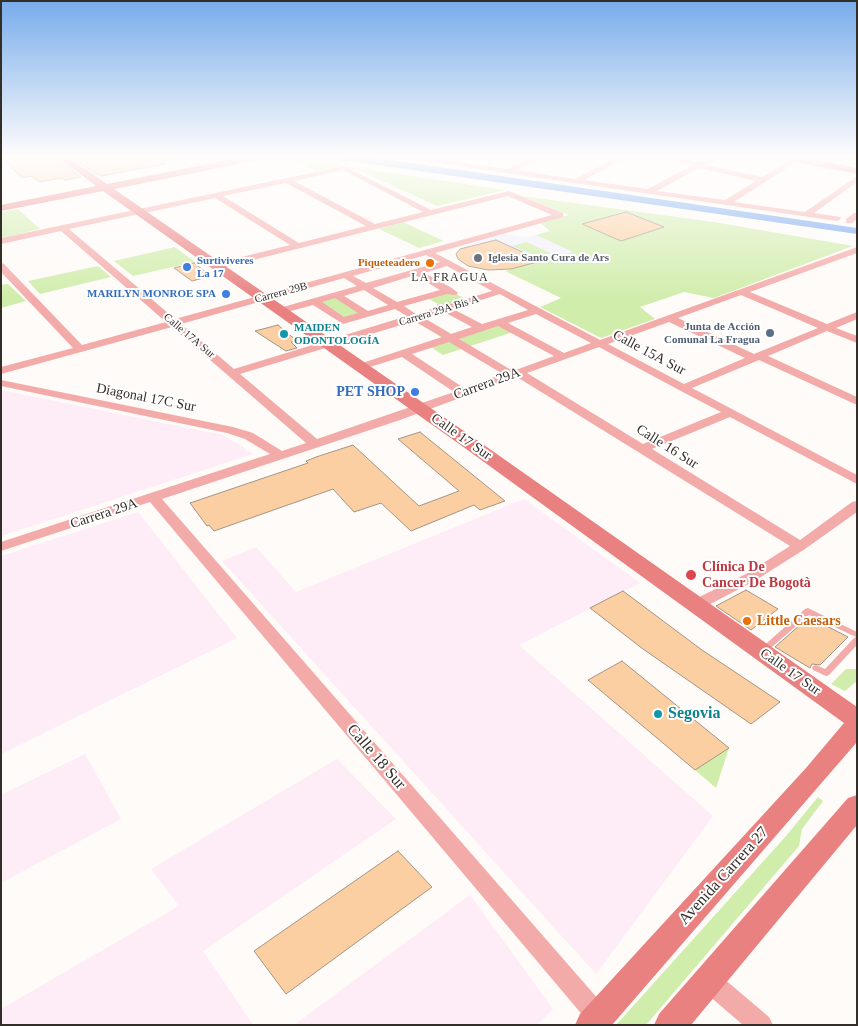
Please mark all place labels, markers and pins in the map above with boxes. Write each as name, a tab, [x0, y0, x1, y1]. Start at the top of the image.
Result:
place label: Iglesia Santo Cura de Ars	[488, 251, 609, 265]
marker: Iglesia Santo Cura de Ars	[472, 252, 484, 264]
place label: Surtiviveres La 17	[197, 254, 254, 280]
place label: Piqueteadero	[358, 256, 420, 270]
marker: Piqueteadero	[424, 257, 436, 269]
marker: Surtiviveres La 17	[181, 261, 193, 273]
place label: MARILYN MONROE SPA	[87, 287, 216, 301]
marker: MARILYN MONROE SPA	[220, 288, 232, 300]
place label: Junta de Acción Comunal La Fragua	[664, 320, 760, 346]
place label: MAIDEN ODONTOLOGÍA	[294, 321, 379, 347]
marker: Junta de Acción Comunal La Fragua	[764, 327, 776, 339]
marker: MAIDEN ODONTOLOGÍA	[278, 328, 290, 340]
place label: PET SHOP	[336, 384, 405, 400]
marker: PET SHOP	[409, 386, 421, 398]
place label: Clínica De Cancer De Bogotà	[702, 559, 811, 592]
marker: Clínica De Cancer De Bogotà	[684, 568, 698, 582]
place label: Little Caesars	[757, 613, 841, 629]
marker: Little Caesars	[741, 615, 753, 627]
place label: Segovia	[668, 704, 720, 724]
marker: Segovia	[652, 708, 664, 720]

